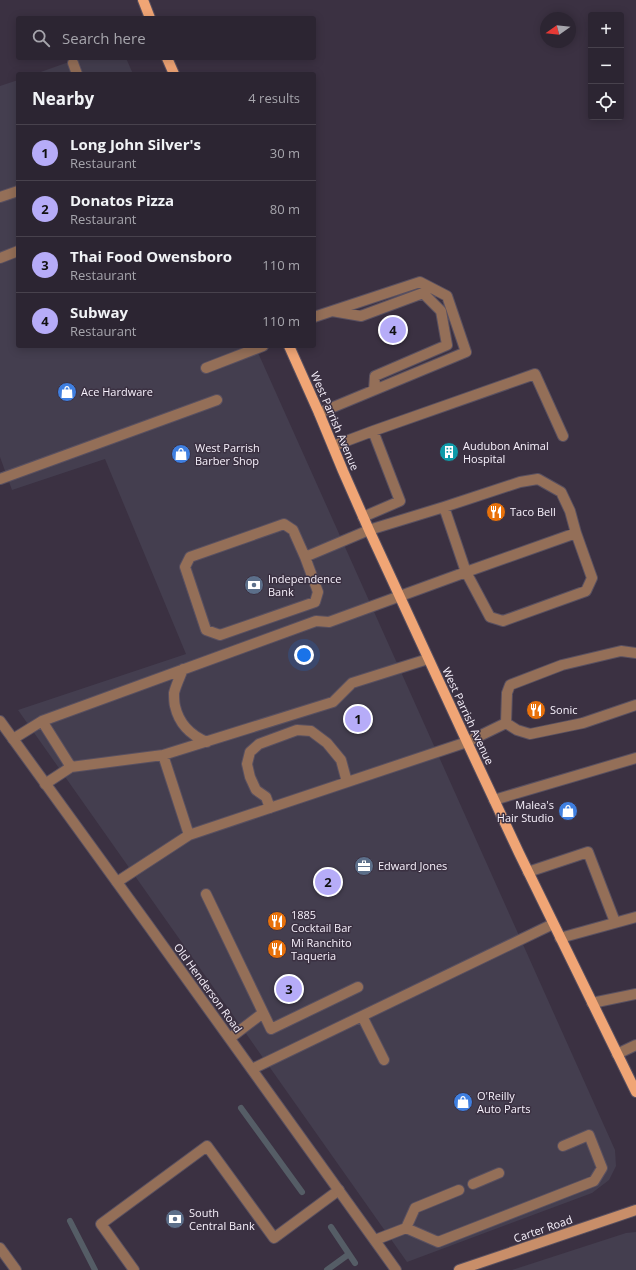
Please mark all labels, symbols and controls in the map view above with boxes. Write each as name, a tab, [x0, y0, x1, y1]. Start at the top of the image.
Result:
north arrow	[540, 12, 576, 48]
map controls	[588, 12, 624, 120]
button: +	[588, 12, 624, 48]
search box	[16, 16, 316, 60]
icon: search	[30, 27, 52, 49]
text: Search here	[62, 28, 146, 48]
button: −	[588, 48, 624, 84]
button: locate	[588, 84, 624, 120]
text: Nearby	[32, 87, 94, 110]
text: 4 results	[248, 89, 300, 107]
text: Long John Silver's	[70, 134, 201, 154]
text: 1	[41, 144, 49, 162]
text: 30 m	[270, 144, 300, 162]
text: Restaurant	[70, 154, 137, 172]
text: Donatos Pizza	[70, 190, 174, 210]
text: 2	[41, 200, 49, 218]
text: 80 m	[270, 200, 300, 218]
text: Restaurant	[70, 210, 137, 228]
text: Thai Food Owensboro	[70, 246, 232, 266]
text: 3	[41, 256, 49, 274]
text: 110 m	[262, 256, 300, 274]
text: Restaurant	[70, 266, 137, 284]
text: Subway	[70, 302, 128, 322]
text: 4	[41, 312, 49, 330]
text: 110 m	[262, 312, 300, 330]
pin: 4	[380, 315, 406, 345]
text: Restaurant	[70, 322, 137, 340]
street label: West Parrish Avenue	[308, 369, 363, 473]
shop icon: Ace Hardware	[56, 381, 78, 403]
place label: Ace Hardware	[81, 384, 153, 399]
place label: Audubon Animal Hospital	[463, 438, 549, 466]
place label: West Parrish Barber Shop	[195, 440, 260, 468]
building icon: Audubon Animal Hospital	[438, 441, 460, 463]
shop icon: West Parrish Barber Shop	[170, 443, 192, 465]
restaurant icon: Taco Bell	[485, 501, 507, 523]
place label: Taco Bell	[510, 504, 556, 519]
place label: Independence Bank	[268, 571, 341, 599]
bank icon: Independence Bank	[243, 574, 265, 596]
your location	[294, 645, 314, 665]
street label: West Parrish Avenue	[439, 665, 498, 767]
restaurant icon: Sonic	[525, 699, 547, 721]
place label: Sonic	[550, 702, 577, 717]
pin: 1	[345, 704, 371, 734]
place label: Malea's Hair Studio	[497, 797, 554, 825]
shop icon: Malea's Hair Studio	[557, 800, 579, 822]
office icon: Edward Jones	[353, 855, 375, 877]
place label: Edward Jones	[378, 858, 447, 873]
pin: 2	[315, 867, 341, 897]
place label: 1885 Cocktail Bar	[291, 907, 352, 935]
restaurant icon: 1885 Cocktail Bar	[266, 910, 288, 932]
place label: Mi Ranchito Taqueria	[291, 935, 352, 963]
restaurant icon: Mi Ranchito Taqueria	[266, 938, 288, 960]
street label: Old Henderson Road	[171, 940, 246, 1035]
pin: 3	[276, 974, 302, 1004]
place label: O'Reilly Auto Parts	[477, 1088, 531, 1116]
shop icon: O'Reilly Auto Parts	[452, 1091, 474, 1113]
place label: South Central Bank	[189, 1205, 255, 1233]
bank icon: South Central Bank	[164, 1208, 186, 1230]
street label: Carter Road	[511, 1211, 574, 1246]

